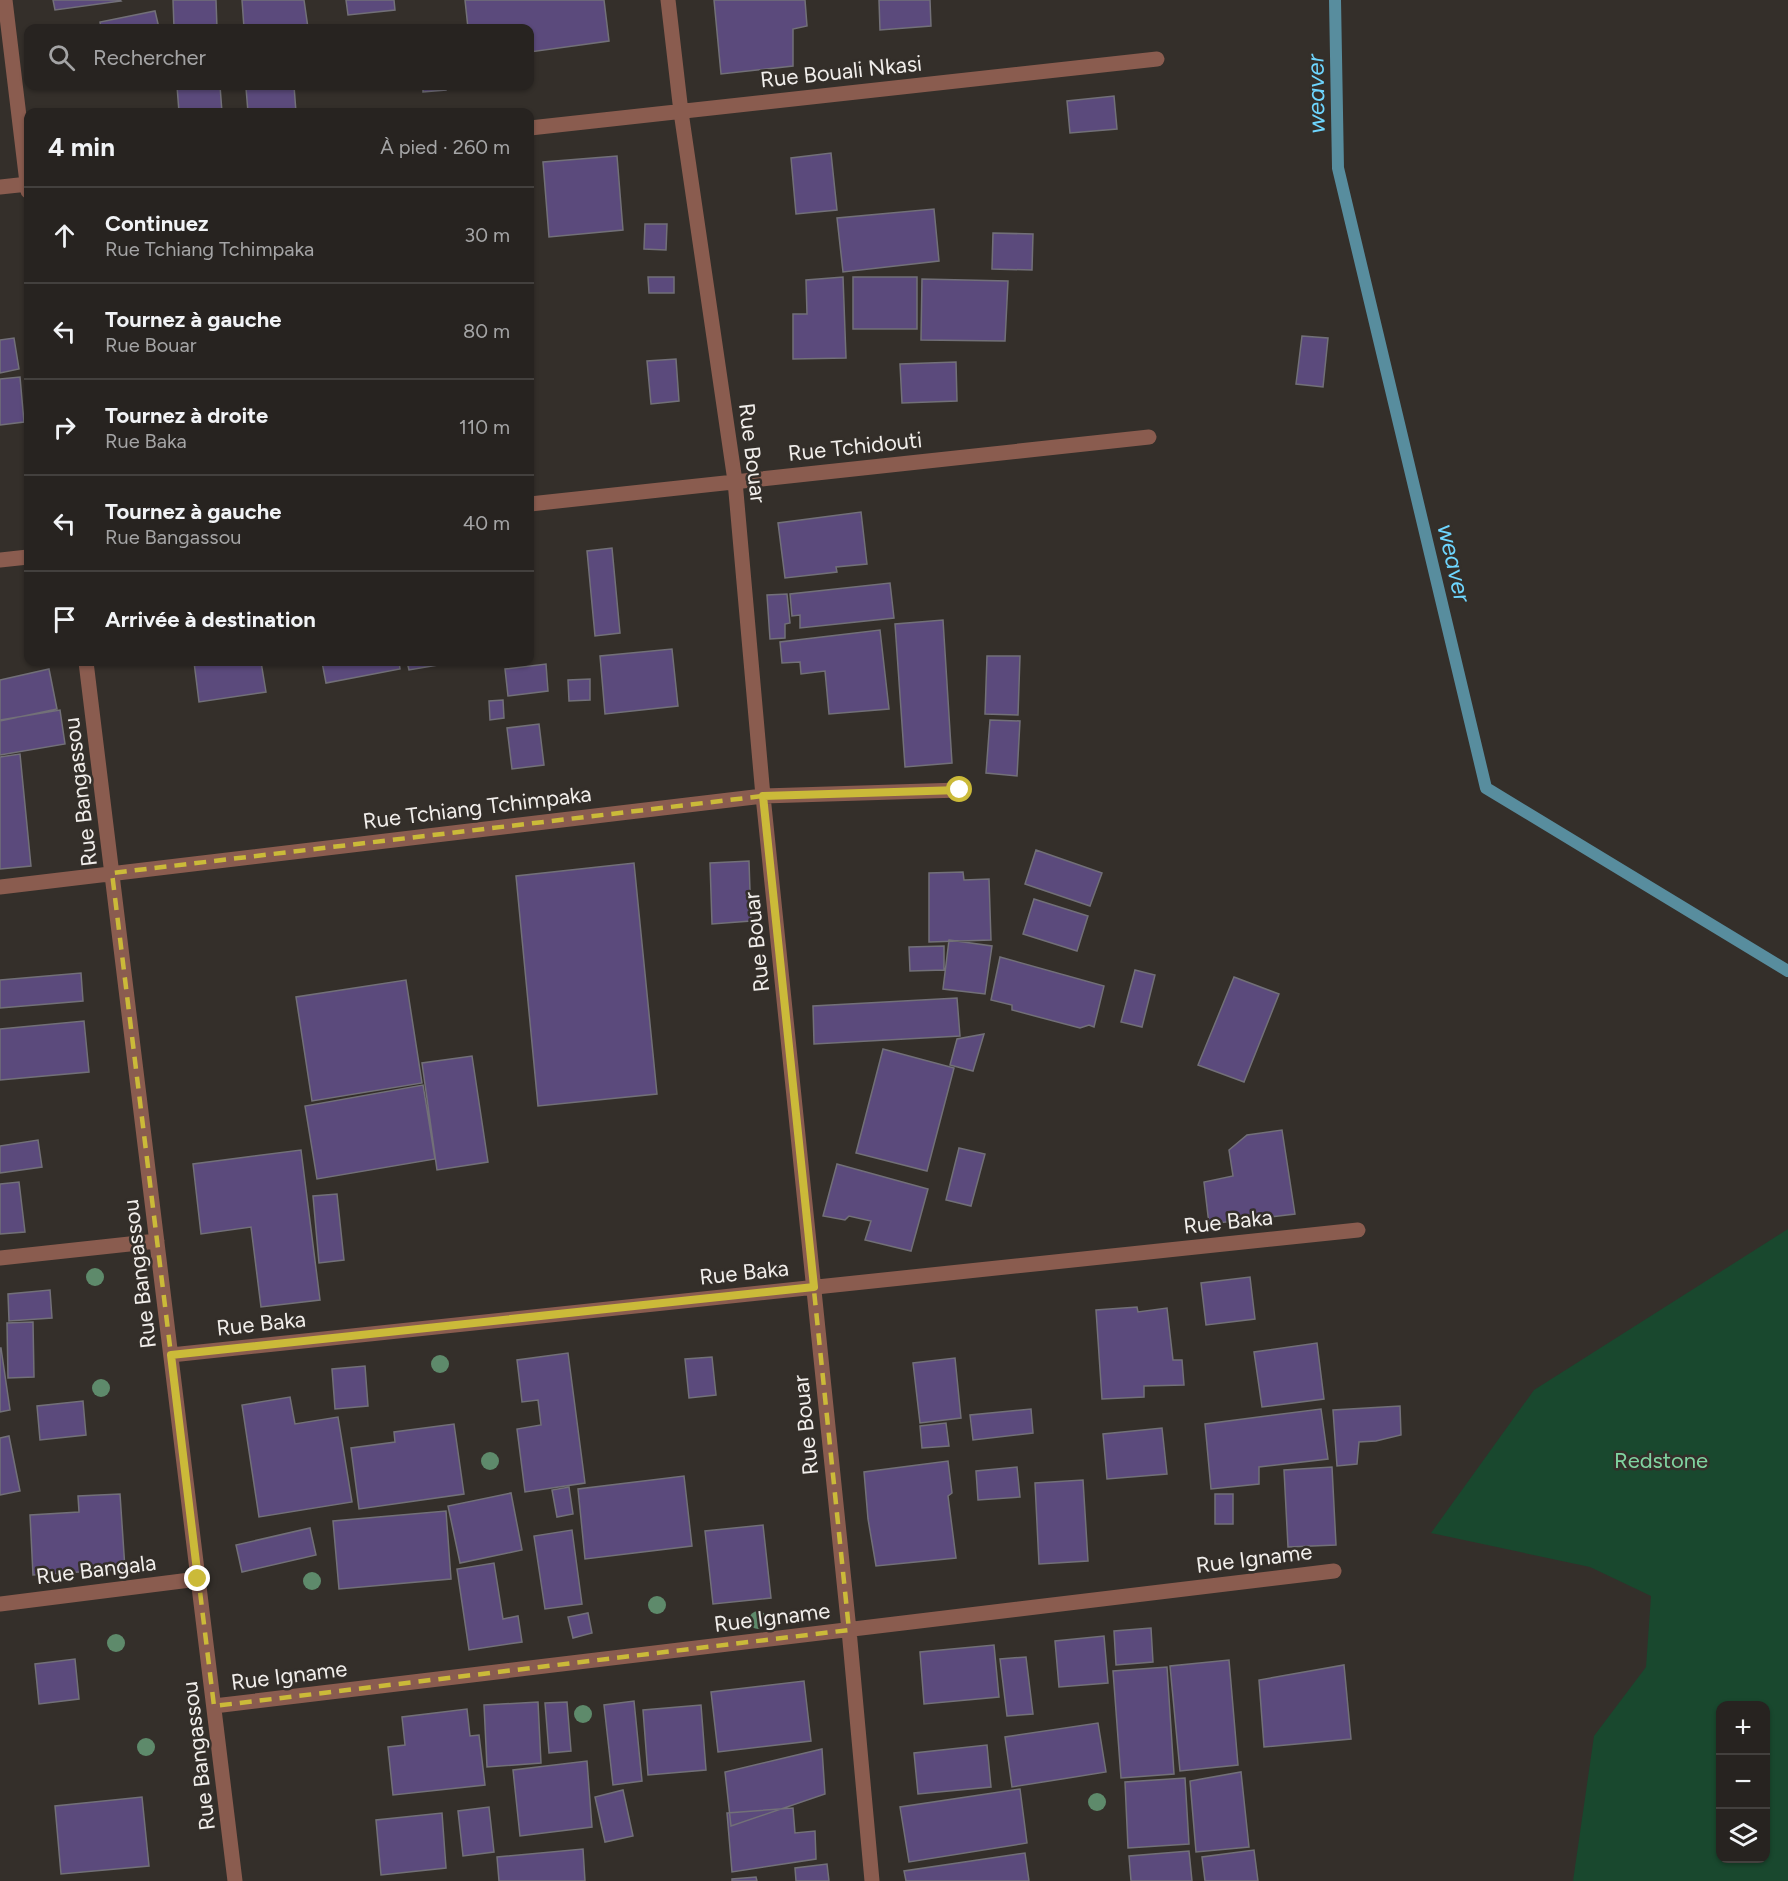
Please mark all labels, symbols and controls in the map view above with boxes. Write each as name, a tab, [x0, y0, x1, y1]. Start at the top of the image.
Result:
search box	[24, 24, 534, 90]
icon: search	[45, 41, 78, 74]
text: Rechercher	[93, 44, 206, 71]
street label: Rue Bouali Nkasi	[759, 50, 923, 93]
water label: weaver	[1300, 53, 1331, 134]
text: 4 min	[48, 131, 115, 163]
text: À pied · 260 m	[380, 135, 510, 159]
text: Continuez	[105, 210, 209, 237]
icon: ahead	[48, 219, 81, 252]
text: 30 m	[464, 223, 510, 247]
text: Rue Tchiang Tchimpaka	[105, 237, 314, 261]
text: Tournez à gauche	[105, 306, 281, 333]
icon: left	[48, 315, 81, 348]
text: 80 m	[463, 319, 510, 343]
text: Rue Bouar	[105, 333, 196, 357]
street label: Rue Bouar	[733, 401, 772, 505]
text: Tournez à droite	[105, 402, 268, 429]
icon: right	[48, 411, 81, 444]
text: 110 m	[459, 415, 510, 439]
street label: Rue Tchidouti	[787, 426, 924, 467]
text: Rue Baka	[105, 429, 187, 453]
text: Tournez à gauche	[105, 498, 281, 525]
icon: left	[48, 507, 81, 540]
text: 40 m	[463, 511, 510, 535]
water label: weaver	[1431, 521, 1478, 606]
text: Rue Bangassou	[105, 525, 241, 549]
icon: arrive	[48, 603, 81, 636]
text: Arrivée à destination	[105, 606, 316, 633]
street label: Rue Bangassou	[58, 716, 103, 868]
route start	[946, 776, 972, 802]
street label: Rue Tchiang Tchimpaka	[361, 780, 593, 835]
street label: Rue Bouar	[738, 890, 775, 993]
street label: Rue Bangassou	[117, 1198, 162, 1350]
street label: Rue Baka	[1182, 1203, 1274, 1240]
street label: Rue Baka	[698, 1254, 790, 1291]
street label: Rue Baka	[215, 1305, 307, 1342]
street label: Rue Bouar	[787, 1373, 824, 1476]
park label: Redstone	[1614, 1447, 1708, 1474]
street label: Rue Igname	[1195, 1538, 1314, 1579]
street label: Rue Bangala	[35, 1549, 158, 1590]
route end	[184, 1565, 210, 1591]
street label: Rue Igname	[713, 1597, 832, 1638]
street label: Rue Igname	[230, 1655, 349, 1696]
street label: Rue Bangassou	[176, 1680, 221, 1832]
map controls	[1716, 1701, 1770, 1863]
button: +	[1716, 1701, 1770, 1755]
button: −	[1716, 1755, 1770, 1809]
button: layers	[1716, 1809, 1770, 1863]

